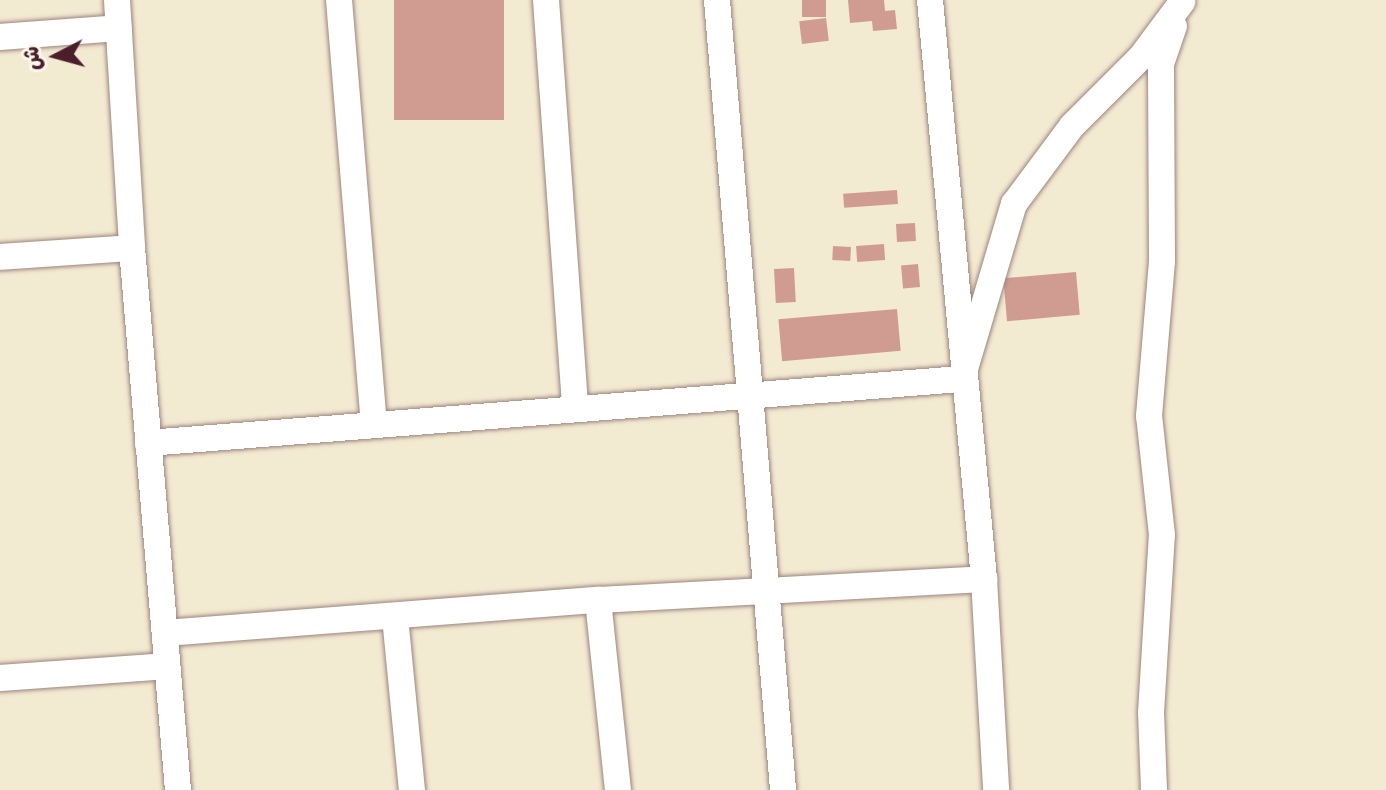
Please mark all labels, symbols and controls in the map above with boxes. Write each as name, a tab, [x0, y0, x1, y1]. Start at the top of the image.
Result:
north arrow	[16, 16, 96, 96]
text: ش	[17, 45, 47, 72]

